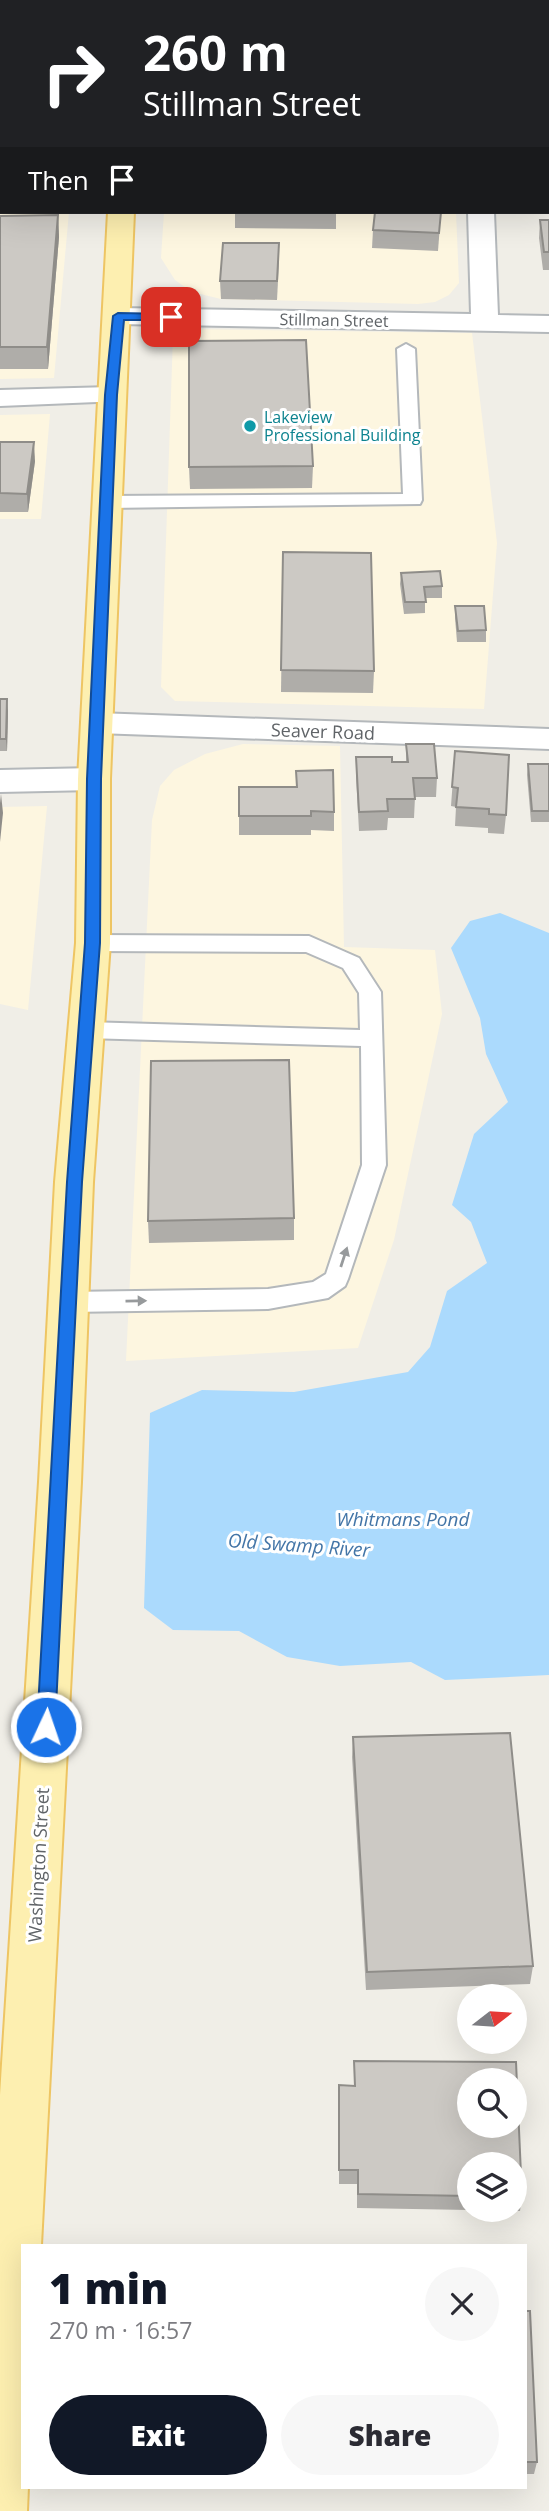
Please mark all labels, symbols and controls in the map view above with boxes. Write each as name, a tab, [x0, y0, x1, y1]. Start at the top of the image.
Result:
text: 260 m	[143, 19, 288, 85]
icon: right	[28, 28, 119, 119]
text: Stillman Street	[143, 82, 361, 125]
icon: arrive	[103, 161, 141, 199]
text: Then	[28, 162, 89, 198]
pin	[141, 287, 201, 347]
icon: arrive	[152, 298, 190, 336]
street label: Stillman Street	[279, 308, 389, 332]
place label: Lakeview Professional Building	[264, 406, 421, 446]
marker: Lakeview Professional Building	[242, 418, 258, 434]
street label: Seaver Road	[271, 717, 375, 745]
one-way arrow	[339, 1246, 349, 1267]
one-way arrow	[126, 1295, 148, 1307]
water label: Whitmans Pond	[337, 1506, 470, 1532]
water label: Old Swamp River	[227, 1527, 372, 1563]
position arrow	[9, 1690, 83, 1764]
street label: Washington Street	[22, 1787, 54, 1943]
north arrow	[457, 1984, 527, 2054]
map controls	[457, 1984, 527, 2222]
button: search	[457, 2068, 527, 2138]
button: layers	[457, 2152, 527, 2222]
text: 1 min	[49, 2259, 168, 2316]
button: close	[425, 2267, 499, 2341]
text: 270 m · 16:57	[49, 2314, 192, 2346]
button: Exit	[49, 2395, 267, 2475]
button: Share	[281, 2395, 499, 2475]

